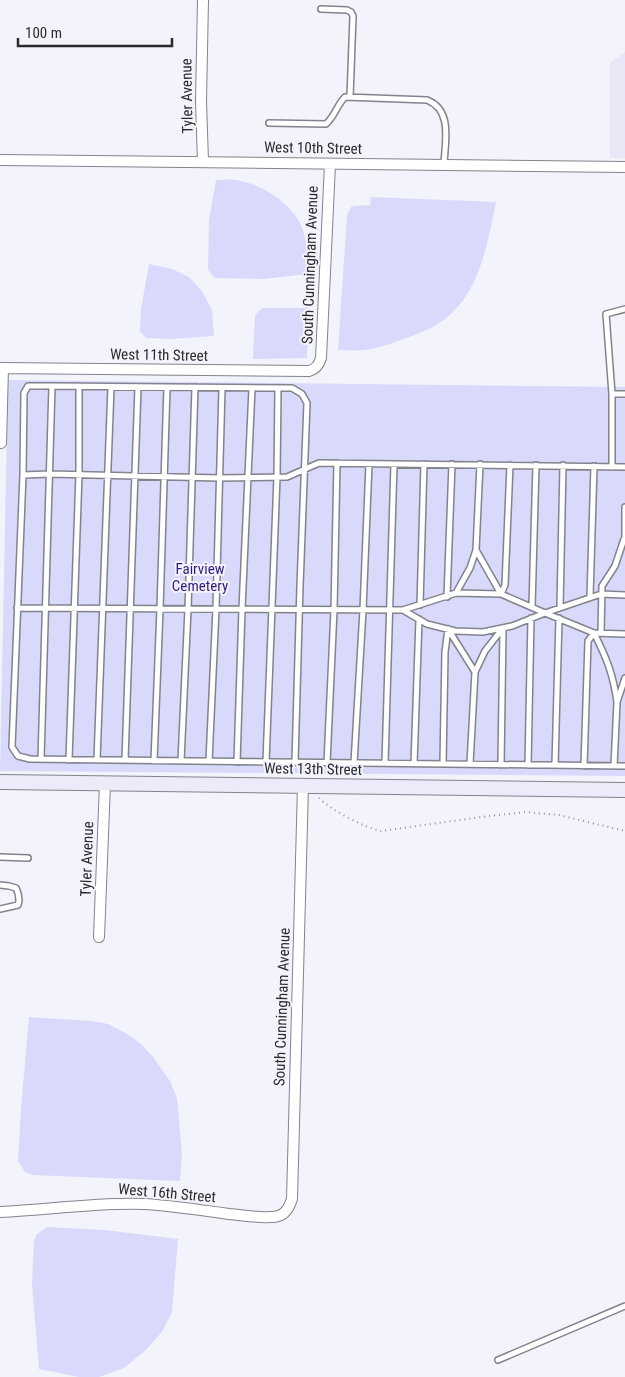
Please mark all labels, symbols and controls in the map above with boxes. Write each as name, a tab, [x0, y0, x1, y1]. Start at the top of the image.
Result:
scale bar	[18, 15, 171, 47]
text: 100 m	[25, 24, 62, 42]
street label: Tyler Avenue	[177, 58, 197, 134]
street label: West 10th Street	[264, 138, 362, 158]
street label: South Cunningham Avenue	[298, 186, 322, 344]
street label: West 11th Street	[110, 345, 208, 365]
park label: Fairview Cemetery	[172, 560, 228, 595]
street label: West 13th Street	[264, 759, 362, 779]
street label: Tyler Avenue	[77, 821, 97, 897]
street label: South Cunningham Avenue	[270, 928, 294, 1086]
street label: West 16th Street	[117, 1180, 217, 1206]

